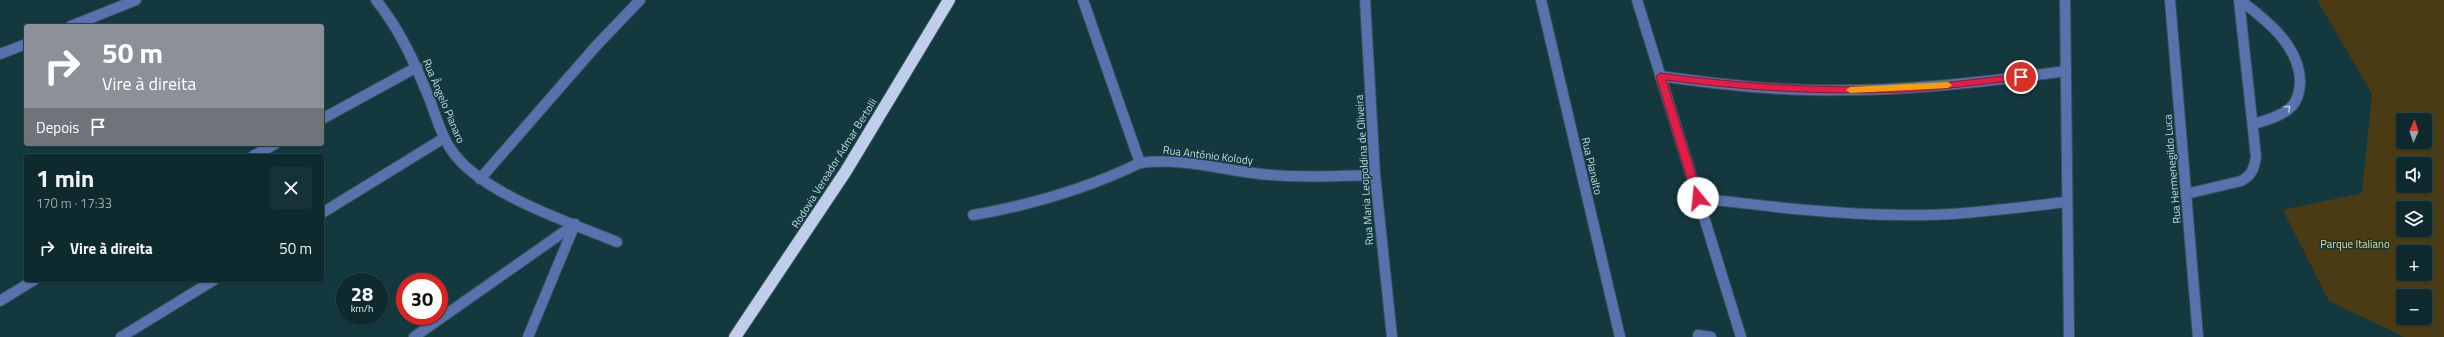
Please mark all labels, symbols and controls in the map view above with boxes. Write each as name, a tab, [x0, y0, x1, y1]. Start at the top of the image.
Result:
text: 50 m	[102, 31, 163, 74]
icon: right	[36, 40, 88, 92]
street label: Rua Ângelo Pianaro	[419, 56, 469, 146]
pin	[2004, 60, 2038, 94]
icon: arrive	[2010, 66, 2032, 88]
text: Vire à direita	[102, 70, 196, 97]
street label: Rua Maria Leopoldina de Oliveira	[1351, 94, 1377, 246]
street label: Rodovia Vereador Admar Bertolli	[787, 95, 881, 231]
one-way arrow	[2284, 106, 2291, 113]
street label: Rua Hermenegildo Luca	[2159, 113, 2185, 224]
north arrow	[2396, 113, 2432, 149]
map controls	[2396, 113, 2432, 325]
text: Depois	[36, 116, 79, 139]
icon: arrive	[87, 116, 109, 138]
street label: Rua Planalto	[1578, 136, 1606, 197]
street label: Rua Antônio Kolody	[1162, 142, 1255, 169]
button: sound	[2396, 157, 2432, 193]
text: 1 min	[36, 160, 94, 196]
button: close	[270, 167, 312, 209]
position arrow	[1677, 177, 1719, 219]
text: 170 m · 17:33	[36, 193, 112, 213]
button: layers	[2396, 201, 2432, 237]
park label: Parque Italiano	[2320, 236, 2390, 252]
icon: right	[36, 237, 58, 259]
text: Vire à direita	[70, 237, 153, 260]
text: 50 m	[279, 237, 312, 260]
button: +	[2396, 245, 2432, 281]
speed limit sign: 30	[396, 273, 448, 325]
text: 28	[351, 278, 373, 309]
button: −	[2396, 289, 2432, 325]
text: km/h	[351, 301, 373, 316]

